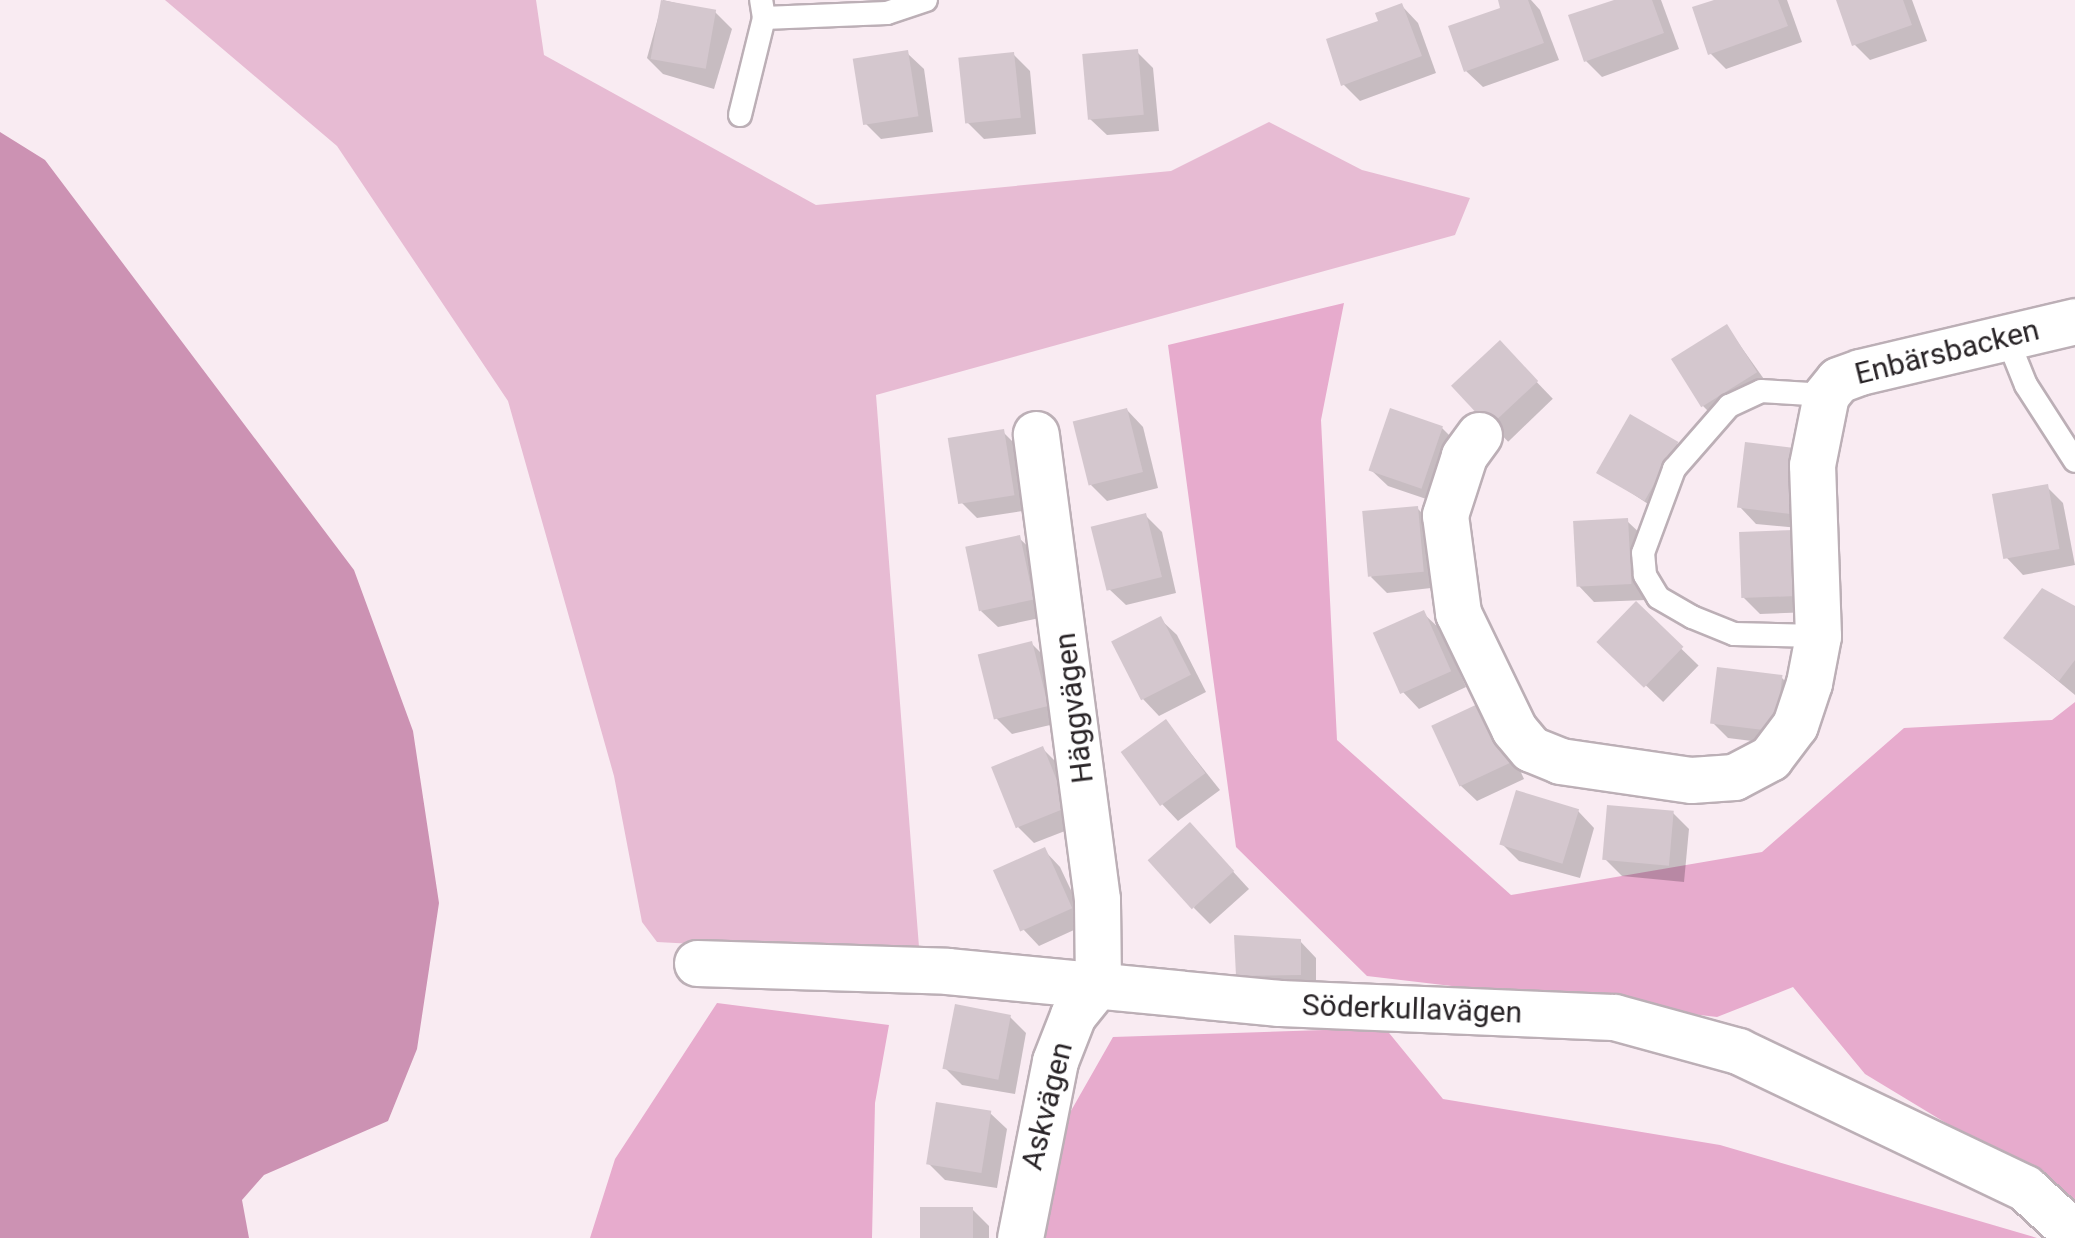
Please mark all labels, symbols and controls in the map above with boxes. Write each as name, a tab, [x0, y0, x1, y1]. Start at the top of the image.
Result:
street label: Enbärsbacken	[1851, 312, 2043, 392]
street label: Häggvägen	[1047, 631, 1101, 785]
street label: Söderkullavägen	[1301, 987, 1523, 1031]
street label: Askvägen	[1014, 1038, 1080, 1174]

